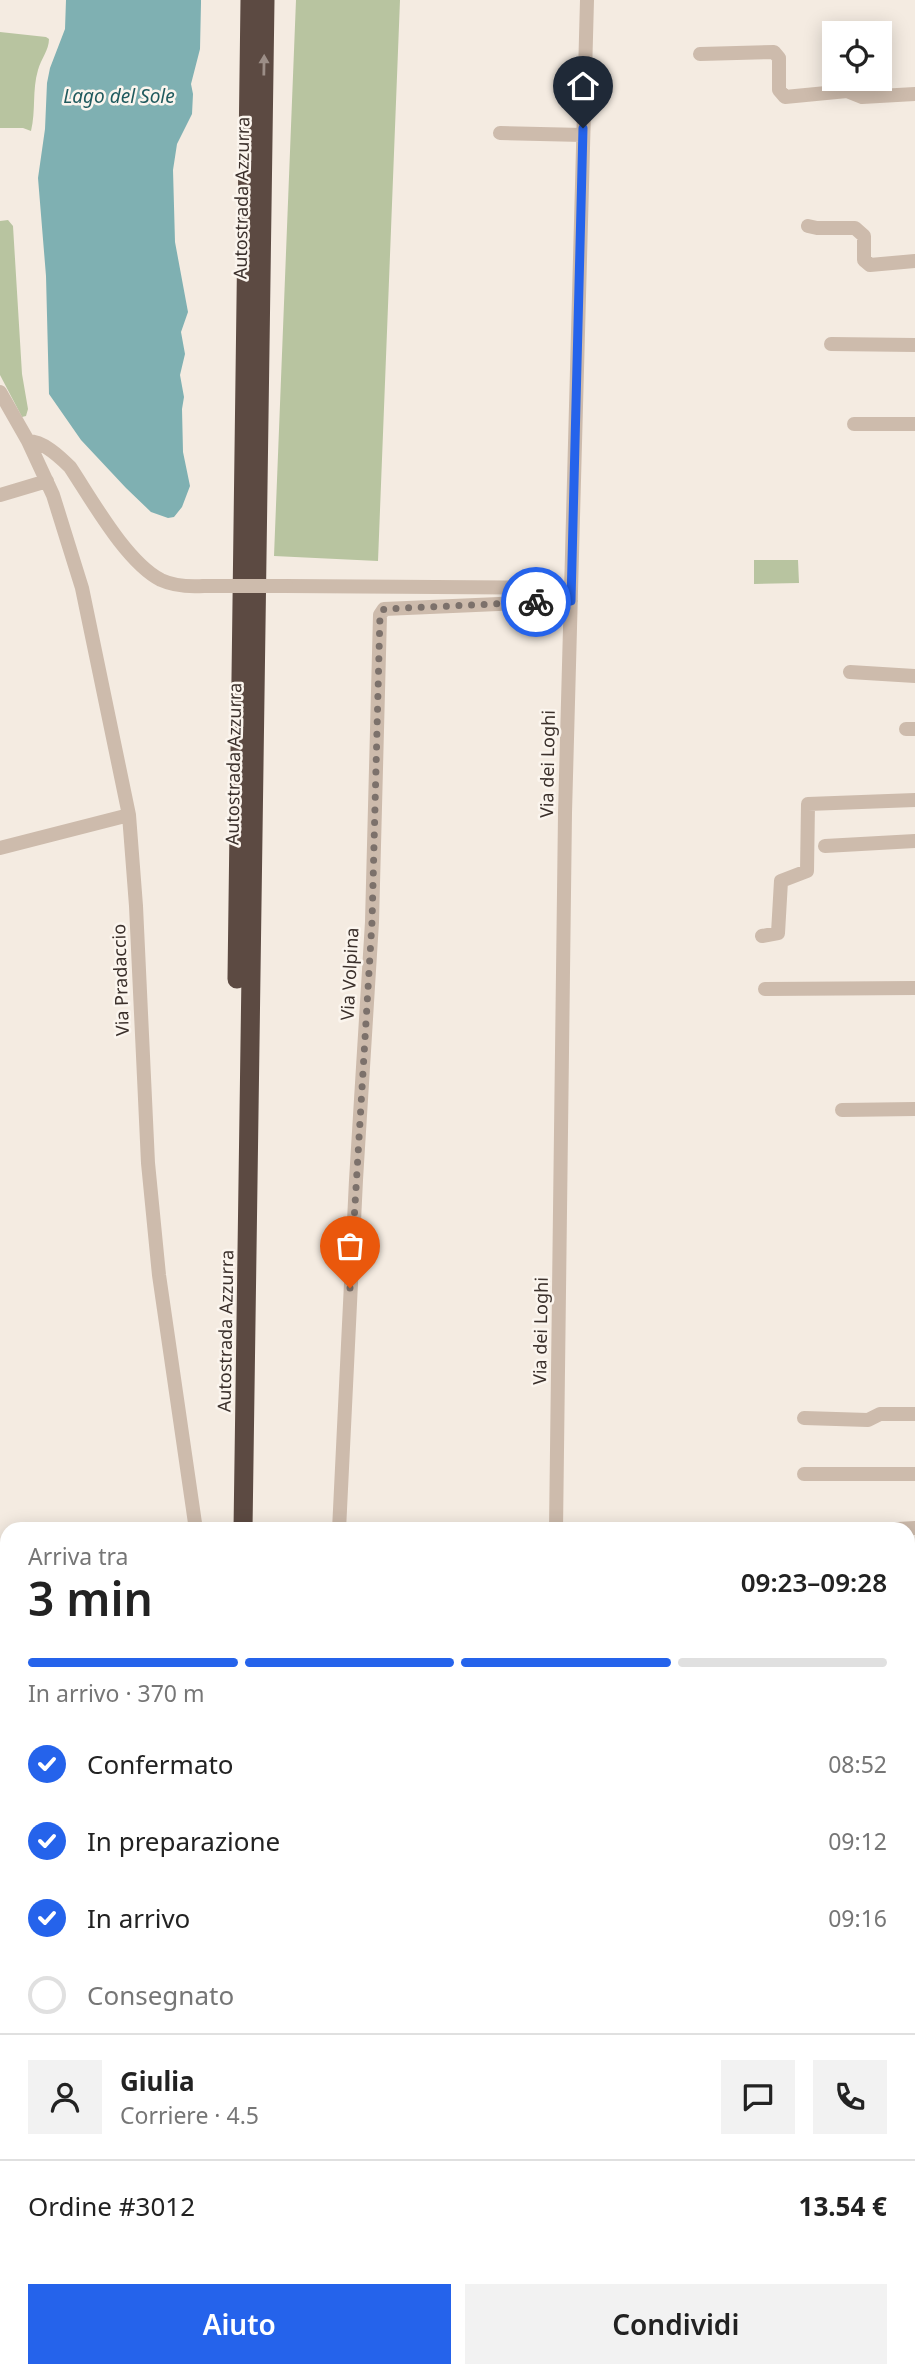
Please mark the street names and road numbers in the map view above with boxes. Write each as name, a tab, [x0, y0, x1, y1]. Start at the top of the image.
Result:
street label: Autostrada Azzurra	[228, 117, 254, 279]
street label: Autostrada Azzurra	[220, 683, 246, 845]
street label: Via dei Loghi	[534, 710, 560, 818]
street label: Via Pradaccio	[106, 923, 134, 1037]
street label: Via Volpina	[335, 927, 363, 1021]
street label: Autostrada Azzurra	[212, 1250, 238, 1412]
street label: Via dei Loghi	[527, 1277, 553, 1385]

